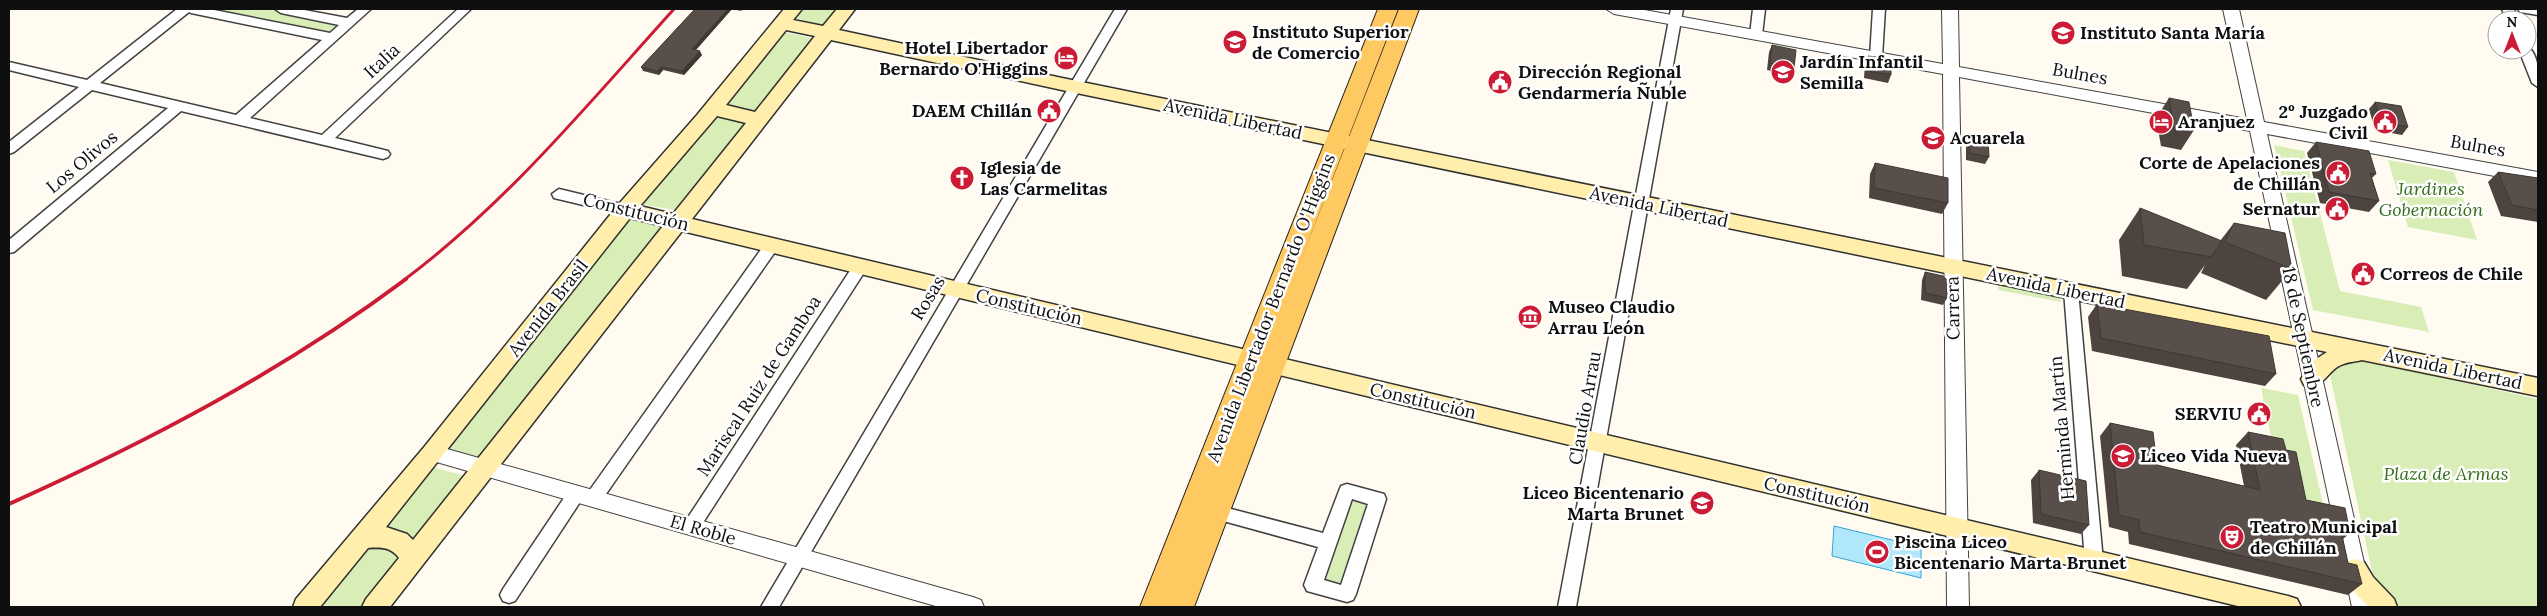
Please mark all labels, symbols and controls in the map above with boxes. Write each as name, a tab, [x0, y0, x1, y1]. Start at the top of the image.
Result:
north arrow	[2487, 10, 2537, 60]
text: N	[2507, 13, 2518, 31]
place label: Instituto Superior de Comercio	[1252, 20, 1409, 64]
school or university icon: Instituto Santa María	[2050, 20, 2076, 46]
place label: Instituto Santa María	[2080, 21, 2266, 44]
school or university icon: Instituto Superior de Comercio	[1222, 29, 1248, 55]
place label: Hotel Libertador Bernardo O'Higgins	[879, 36, 1048, 80]
street label: Italia	[359, 38, 405, 83]
hotel icon: Hotel Libertador Bernardo O'Higgins	[1053, 45, 1079, 71]
place label: Jardín Infantil Semilla	[1800, 50, 1924, 94]
street label: Bulnes	[2051, 57, 2110, 90]
school or university icon: Jardín Infantil Semilla	[1770, 59, 1796, 85]
place label: Dirección Regional Gendarmería Ñuble	[1518, 60, 1687, 104]
public building icon: Dirección Regional Gendarmería Ñuble	[1487, 69, 1513, 95]
street label: Avenida Libertad	[1161, 92, 1305, 144]
public building icon: DAEM Chillán	[1036, 98, 1062, 124]
place label: DAEM Chillán	[912, 99, 1033, 122]
place label: 2º Juzgado Civil	[2278, 100, 2368, 144]
hotel icon: Aranjuez	[2148, 109, 2174, 135]
public building icon: 2º Juzgado Civil	[2372, 109, 2398, 135]
place label: Aranjuez	[2178, 110, 2255, 133]
street label: Los Olivos	[41, 125, 122, 198]
school or university icon: Acuarela	[1920, 125, 1946, 151]
place label: Acuarela	[1950, 126, 2025, 149]
street label: Bulnes	[2449, 129, 2508, 162]
street label: Avenida Libertador Bernardo O'Higgins	[1201, 150, 1340, 466]
place label: Corte de Apelaciones de Chillán	[2139, 151, 2321, 195]
place label: Iglesia de Las Carmelitas	[980, 156, 1108, 200]
public building icon: Corte de Apelaciones de Chillán	[2325, 160, 2351, 186]
church icon: Iglesia de Las Carmelitas	[949, 165, 975, 191]
park label: Jardines Gobernación	[2379, 177, 2483, 221]
street label: Avenida Libertad	[1587, 180, 1731, 232]
street label: Constitución	[581, 187, 692, 236]
public building icon: Sernatur	[2324, 196, 2350, 222]
place label: Sernatur	[2243, 197, 2320, 220]
street label: Avenida Brasil	[502, 255, 593, 362]
street label: Avenida Libertad	[1984, 261, 2128, 313]
public building icon: Correos de Chile	[2350, 261, 2376, 287]
place label: Correos de Chile	[2380, 262, 2523, 285]
street label: 18 de Septiembre	[2277, 264, 2330, 410]
street label: Rosas	[905, 271, 950, 324]
street label: Carrera	[1940, 276, 1965, 340]
street label: Constitución	[974, 283, 1085, 330]
street label: Mariscal Ruiz de Gamboa	[691, 291, 826, 481]
place label: Museo Claudio Arrau León	[1548, 295, 1675, 339]
museum icon: Museo Claudio Arrau León	[1517, 304, 1543, 330]
street label: Avenida Libertad	[2381, 342, 2525, 394]
street label: Claudio Arrau	[1563, 349, 1606, 467]
street label: Herminda Martín	[2044, 355, 2079, 501]
street label: Constitución	[1368, 377, 1479, 424]
public building icon: SERVIU	[2246, 401, 2272, 427]
place label: SERVIU	[2175, 402, 2242, 425]
school or university icon: Liceo Vida Nueva	[2110, 443, 2136, 469]
place label: Liceo Vida Nueva	[2140, 444, 2288, 467]
park label: Plaza de Armas	[2384, 462, 2508, 485]
street label: Constitución	[1762, 471, 1873, 518]
place label: Liceo Bicentenario Marta Brunet	[1523, 481, 1685, 525]
school or university icon: Liceo Bicentenario Marta Brunet	[1689, 490, 1715, 516]
street label: El Roble	[667, 509, 739, 550]
place label: Teatro Municipal de Chillán	[2250, 515, 2398, 559]
theatre icon: Teatro Municipal de Chillán	[2219, 524, 2245, 550]
place label: Piscina Liceo Bicentenario Marta Brunet	[1894, 530, 2127, 574]
sports icon: Piscina Liceo Bicentenario Marta Brunet	[1864, 539, 1890, 565]

